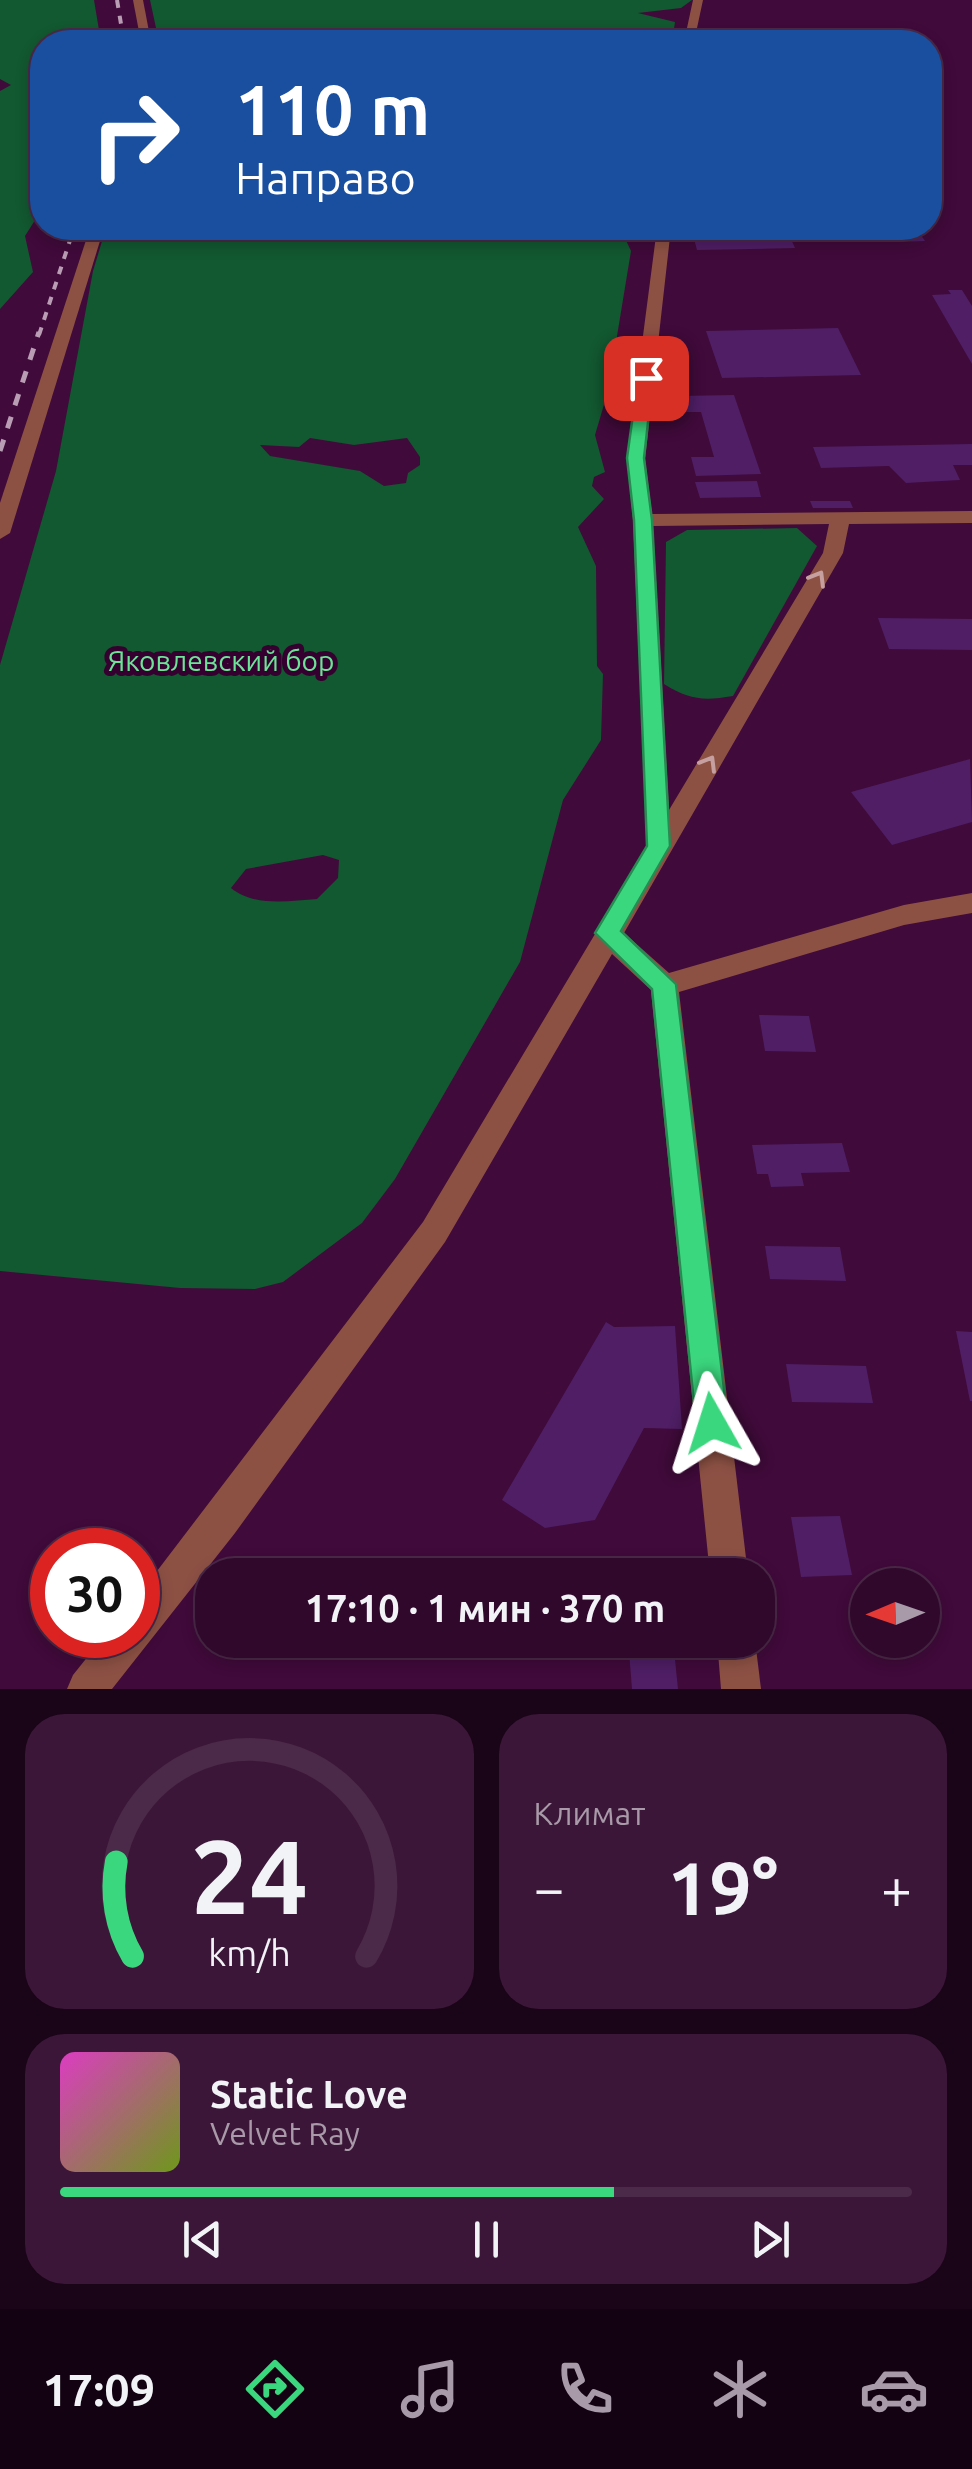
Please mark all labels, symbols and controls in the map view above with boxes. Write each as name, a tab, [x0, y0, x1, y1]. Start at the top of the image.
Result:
icon: right	[70, 70, 200, 200]
text: 110 m	[235, 70, 430, 148]
text: Направо	[235, 152, 416, 203]
pin	[604, 336, 689, 421]
icon: arrive	[619, 351, 674, 406]
one-way arrow	[806, 571, 825, 589]
park label: Яковлевский бор	[108, 645, 334, 676]
one-way arrow	[697, 756, 716, 774]
position arrow	[660, 1371, 764, 1475]
speed limit sign: 30	[30, 1528, 160, 1658]
north arrow	[850, 1568, 940, 1658]
map controls	[850, 1568, 940, 1658]
text: 17:10 · 1 мин · 370 m	[305, 1587, 665, 1629]
text: Климат	[534, 1795, 645, 1831]
text: 24	[191, 1817, 308, 1934]
text: 19°	[667, 1845, 778, 1929]
text: −	[534, 1857, 565, 1918]
text: +	[881, 1857, 912, 1918]
text: km/h	[208, 1933, 291, 1973]
text: Static Love	[210, 2073, 408, 2115]
text: Velvet Ray	[210, 2115, 360, 2151]
icon: previous	[175, 2212, 230, 2267]
icon: pause	[459, 2212, 514, 2267]
icon: next	[743, 2212, 798, 2267]
icon: directions	[240, 2354, 310, 2424]
icon: music	[395, 2354, 465, 2424]
icon: phone	[550, 2354, 620, 2424]
icon: climate	[705, 2354, 775, 2424]
icon: car	[859, 2354, 929, 2424]
text: 17:09	[42, 2364, 155, 2415]

